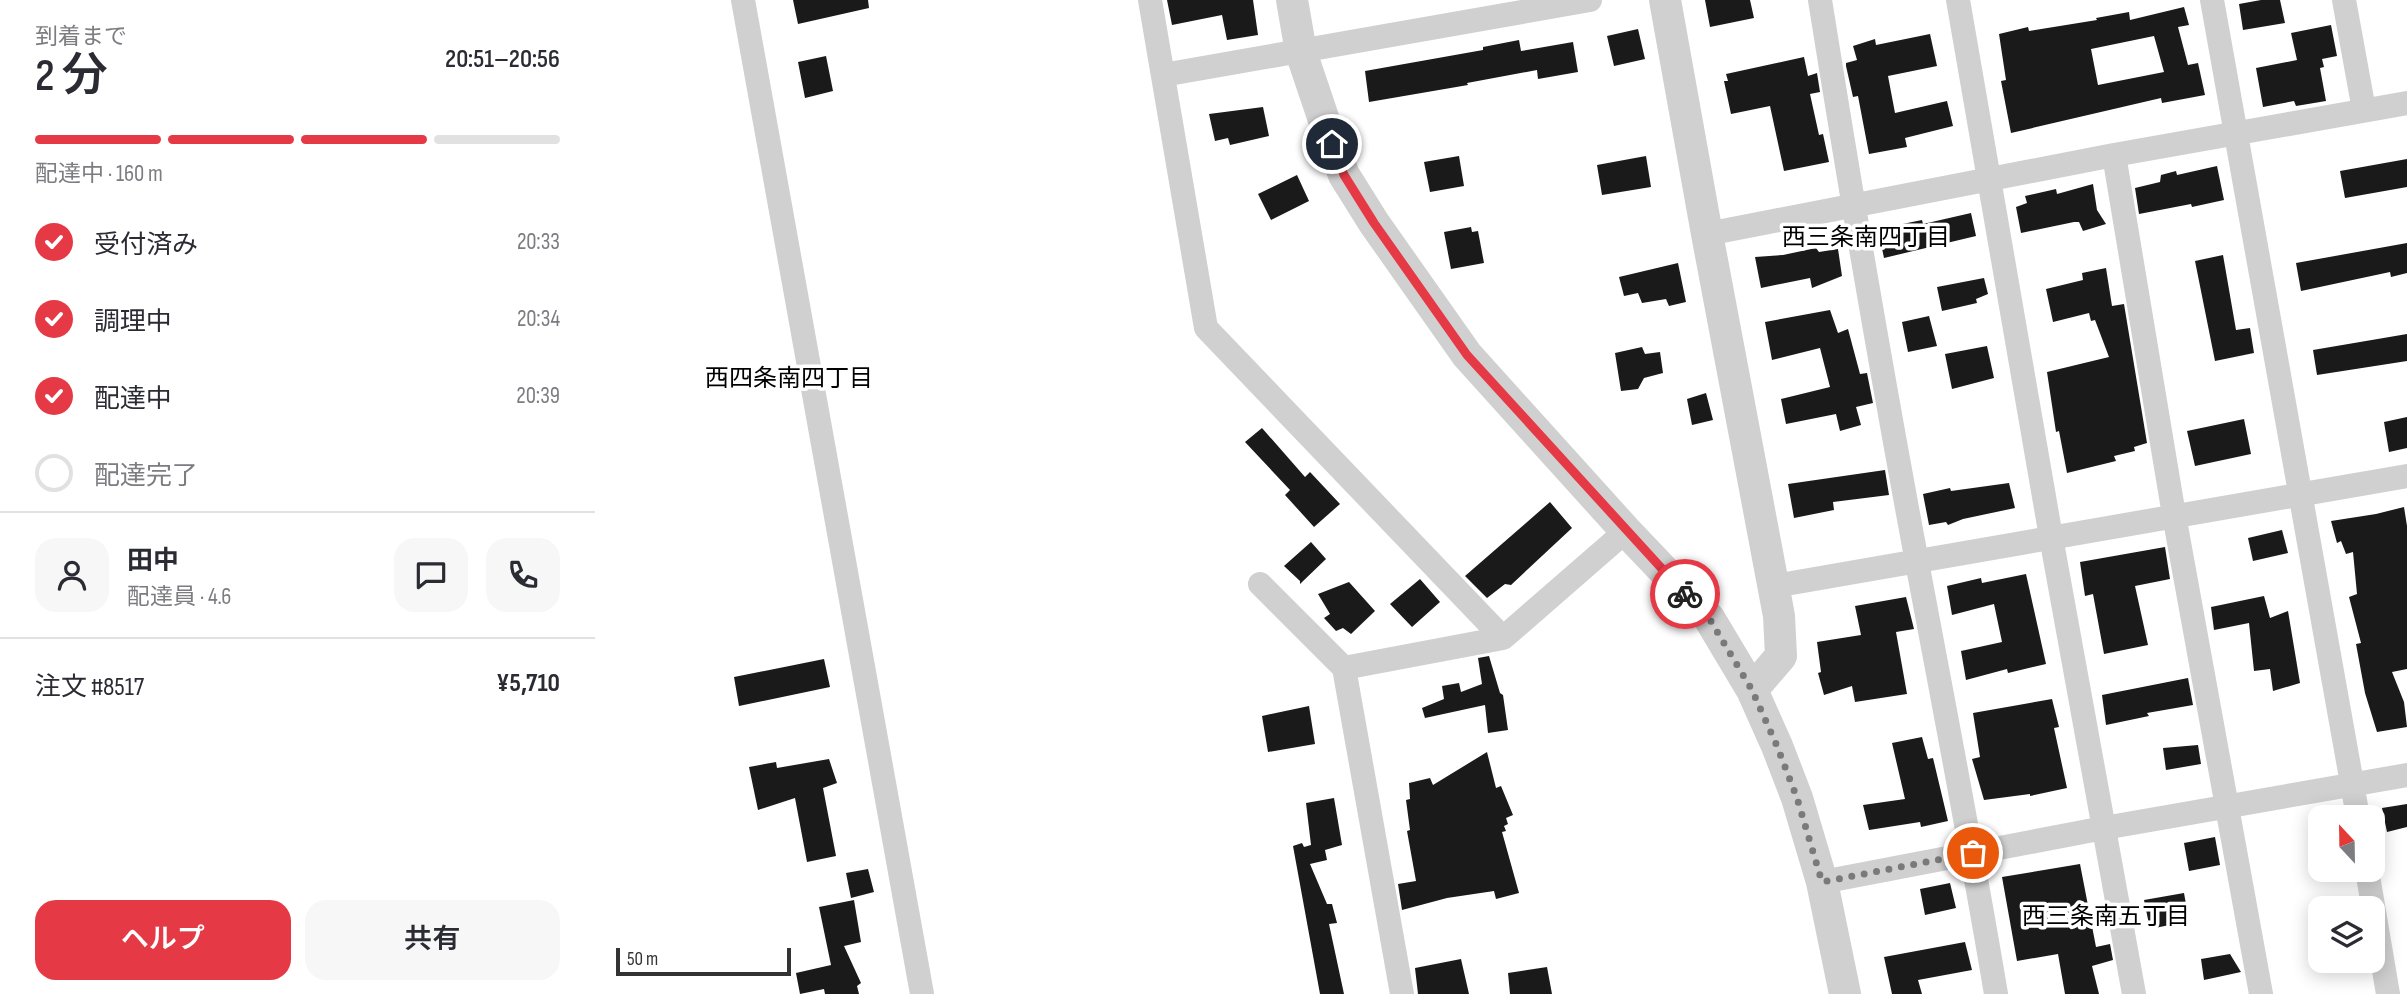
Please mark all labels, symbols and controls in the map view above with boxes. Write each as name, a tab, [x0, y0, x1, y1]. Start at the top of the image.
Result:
text: 到着まで	[35, 23, 127, 51]
text: 20:51–20:56	[445, 44, 560, 75]
text: 2 分	[35, 49, 108, 104]
pin	[1302, 114, 1362, 174]
icon: home	[1313, 125, 1351, 163]
text: 配達中 · 160 m	[35, 160, 163, 188]
icon: check	[35, 223, 73, 261]
district label: 西三条南四丁目	[1782, 223, 1950, 252]
text: 20:33	[517, 228, 560, 256]
text: 受付済み	[94, 230, 198, 261]
icon: check	[35, 300, 73, 338]
text: 20:34	[517, 305, 560, 333]
text: 調理中	[94, 307, 172, 338]
district label: 西四条南四丁目	[705, 364, 873, 393]
icon: check	[35, 377, 73, 415]
text: 20:39	[516, 382, 560, 410]
text: 配達中	[94, 384, 172, 415]
text: 配達完了	[94, 461, 198, 492]
button: person	[35, 538, 109, 612]
button: chat	[394, 538, 468, 612]
button: phone	[486, 538, 560, 612]
text: 田中	[127, 546, 179, 577]
courier	[1650, 559, 1720, 629]
icon: bike	[1666, 575, 1704, 613]
text: 配達員 · 4.6	[127, 583, 231, 611]
text: ¥5,710	[496, 668, 560, 699]
text: 注文 #8517	[35, 672, 144, 703]
north arrow	[2308, 805, 2385, 882]
map controls	[2308, 805, 2385, 973]
pin	[1943, 823, 2003, 883]
icon: bag	[1954, 834, 1992, 872]
button: layers	[2308, 896, 2385, 973]
button: ヘルプ	[35, 900, 291, 980]
button: 共有	[305, 900, 560, 980]
district label: 西三条南五丁目	[2022, 902, 2190, 931]
scale bar	[616, 945, 791, 977]
text: 50 m	[627, 948, 658, 971]

